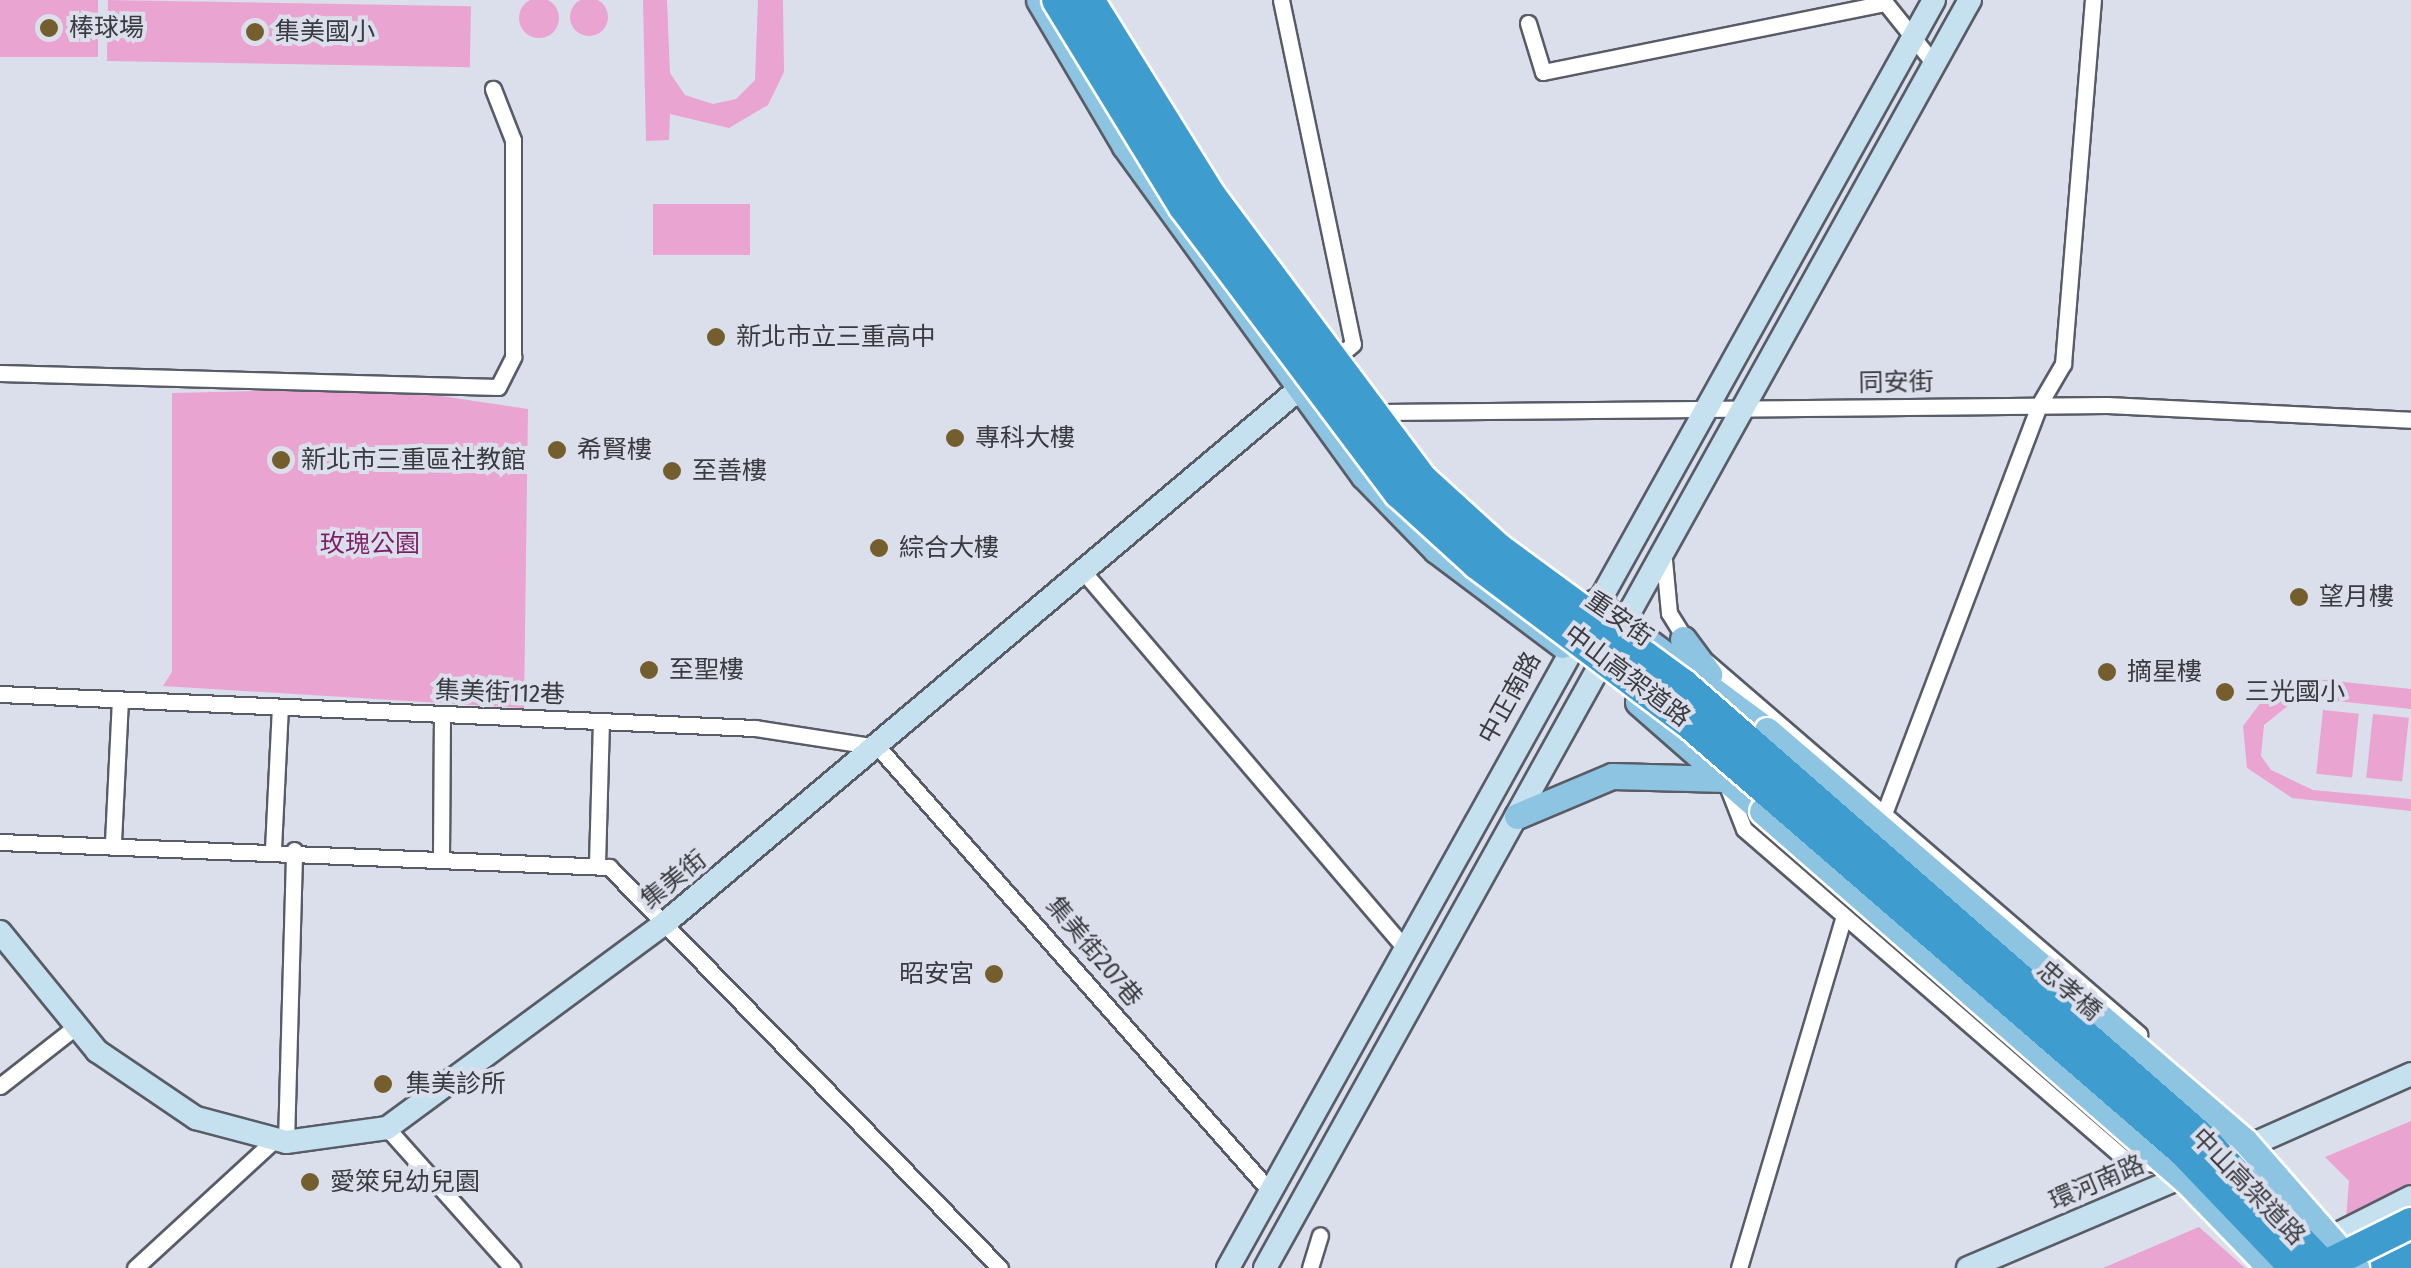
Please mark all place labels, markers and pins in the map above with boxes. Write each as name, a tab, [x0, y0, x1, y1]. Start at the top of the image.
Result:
place label: 棒球場	[69, 13, 144, 43]
marker: 棒球場	[38, 17, 60, 39]
place label: 集美國小	[275, 17, 375, 47]
marker: 集美國小	[244, 21, 266, 43]
place label: 新北市立三重高中	[736, 322, 936, 352]
marker: 新北市立三重高中	[705, 326, 727, 348]
place label: 專科大樓	[975, 423, 1075, 453]
marker: 專科大樓	[944, 427, 966, 449]
place label: 希賢樓	[577, 435, 652, 465]
marker: 希賢樓	[546, 439, 568, 461]
place label: 新北市三重區社教館	[301, 445, 526, 475]
marker: 新北市三重區社教館	[270, 449, 292, 471]
place label: 至善樓	[692, 456, 767, 486]
marker: 至善樓	[661, 460, 683, 482]
place label: 綜合大樓	[899, 533, 999, 563]
marker: 綜合大樓	[868, 537, 890, 559]
place label: 望月樓	[2319, 582, 2394, 612]
marker: 望月樓	[2288, 586, 2310, 608]
place label: 至聖樓	[669, 655, 744, 685]
place label: 摘星樓	[2127, 657, 2202, 687]
marker: 至聖樓	[638, 659, 660, 681]
marker: 摘星樓	[2096, 661, 2118, 683]
place label: 三光國小	[2245, 677, 2345, 707]
marker: 三光國小	[2214, 681, 2236, 703]
place label: 昭安宮	[899, 959, 974, 989]
marker: 昭安宮	[983, 963, 1005, 985]
place label: 集美診所	[406, 1069, 506, 1099]
marker: 集美診所	[370, 1071, 396, 1097]
place label: 愛箂兒幼兒園	[330, 1167, 480, 1197]
marker: 愛箂兒幼兒園	[299, 1171, 321, 1193]

